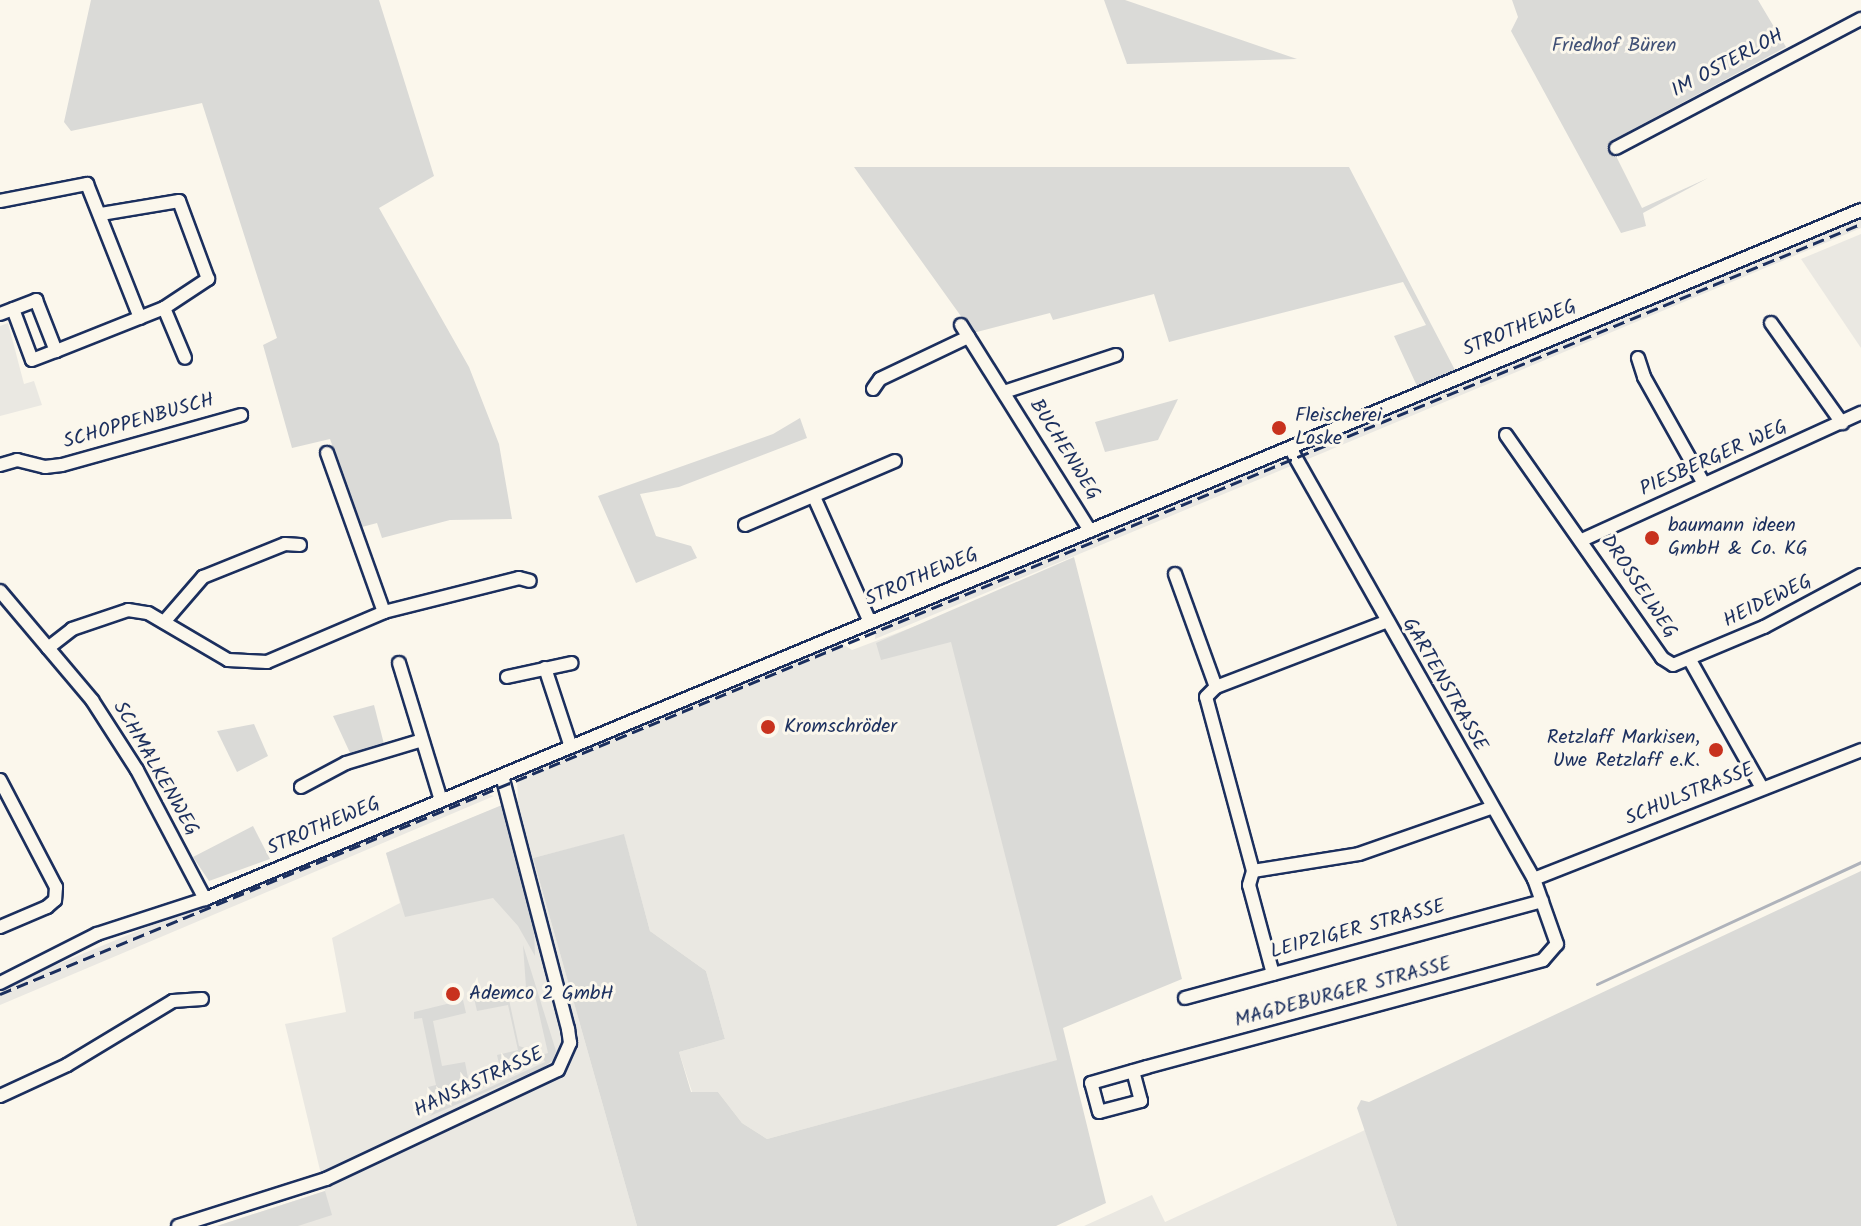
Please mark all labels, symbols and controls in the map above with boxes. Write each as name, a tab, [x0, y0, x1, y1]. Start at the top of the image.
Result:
street label: IM OSTERLOH	[1668, 24, 1788, 104]
park label: Friedhof Büren	[1552, 34, 1676, 58]
street label: STROTHEWEG	[1460, 295, 1580, 363]
street label: SCHOPPENBUSCH	[61, 389, 217, 455]
street label: BUCHENWEG	[1023, 395, 1105, 505]
place label: Fleischerei Loske	[1295, 404, 1382, 451]
street label: PIESBERGER WEG	[1637, 416, 1791, 502]
marker: Fleischerei Loske	[1270, 419, 1288, 437]
place label: baumann ideen GmbH & Co. KG	[1668, 514, 1808, 561]
marker: baumann ideen GmbH & Co. KG	[1643, 529, 1661, 547]
street label: DROSSELWEG	[1594, 530, 1682, 644]
street label: STROTHEWEG	[862, 543, 982, 613]
street label: HEIDEWEG	[1720, 570, 1816, 634]
street label: GARTENSTRASSE	[1396, 614, 1492, 756]
street label: SCHMALKENWEG	[107, 697, 203, 841]
place label: Kromschröder	[784, 715, 897, 739]
marker: Kromschröder	[759, 718, 777, 736]
place label: Retzlaff Markisen, Uwe Retzlaff e.K.	[1547, 726, 1700, 773]
marker: Retzlaff Markisen, Uwe Retzlaff e.K.	[1707, 741, 1725, 759]
street label: SCHULSTRASSE	[1622, 758, 1758, 832]
street label: STROTHEWEG	[264, 792, 384, 862]
street label: LEIPZIGER STRASSE	[1268, 895, 1448, 965]
street label: MAGDEBURGER STRASSE	[1232, 953, 1454, 1033]
place label: Ademco 2 GmbH	[469, 982, 614, 1006]
marker: Ademco 2 GmbH	[444, 985, 462, 1003]
street label: HANSASTRASSE	[410, 1043, 548, 1123]

